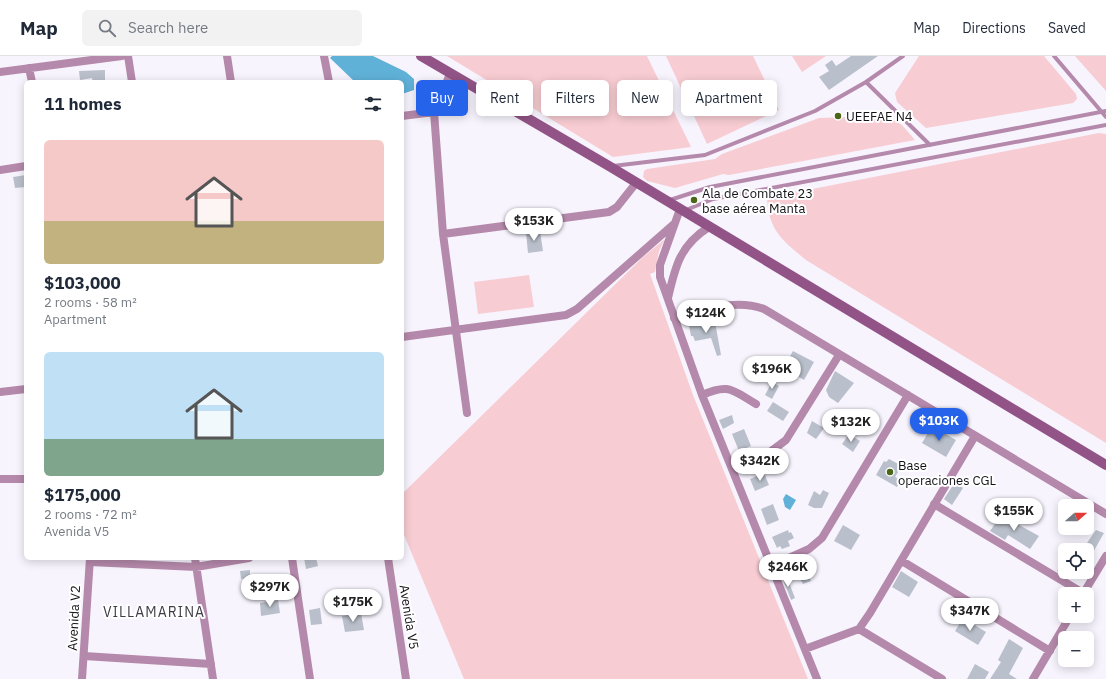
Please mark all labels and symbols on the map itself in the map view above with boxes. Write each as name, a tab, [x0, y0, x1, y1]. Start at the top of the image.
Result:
place label: UEEFAE N4	[846, 108, 913, 125]
marker: UEEFAE N4	[833, 111, 843, 121]
place label: Ala de Combate 23 base aérea Manta	[702, 185, 813, 217]
marker: Ala de Combate 23 base aérea Manta	[689, 195, 699, 205]
pin: $153K	[506, 208, 562, 242]
pin: $124K	[678, 300, 734, 334]
pin: $196K	[744, 356, 800, 390]
pin: $103K	[911, 408, 967, 442]
pin: $132K	[823, 409, 879, 443]
pin: $342K	[732, 448, 788, 482]
place label: Base operaciones CGL	[898, 457, 997, 489]
marker: Base operaciones CGL	[885, 467, 895, 477]
pin: $155K	[986, 498, 1042, 532]
north arrow	[1058, 499, 1094, 535]
pin: $246K	[760, 554, 816, 588]
pin: $297K	[242, 574, 298, 608]
street label: Avenida V5	[395, 583, 423, 651]
street label: Avenida V2	[64, 585, 84, 651]
pin: $175K	[325, 589, 381, 623]
pin: $347K	[942, 598, 998, 632]
district label: VILLAMARINA	[103, 603, 205, 621]

